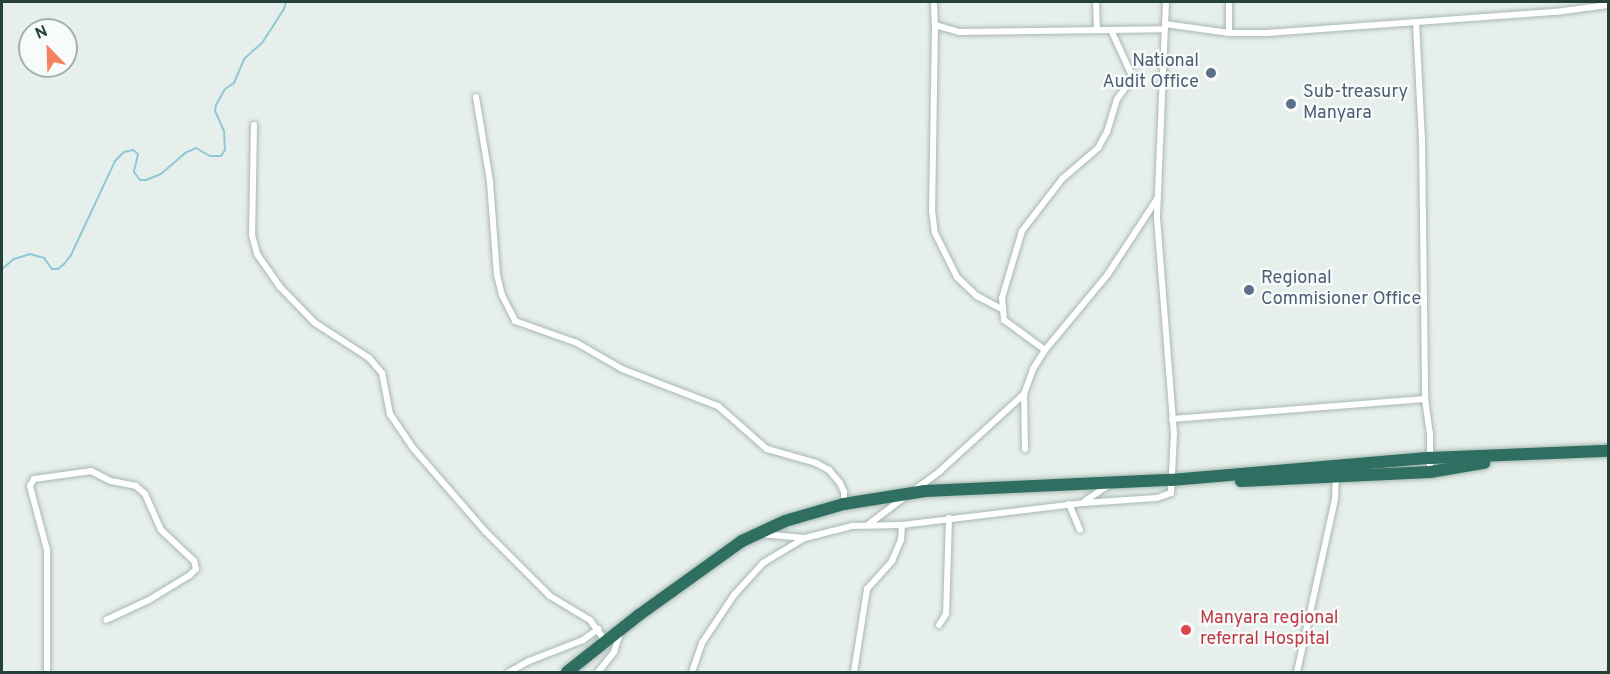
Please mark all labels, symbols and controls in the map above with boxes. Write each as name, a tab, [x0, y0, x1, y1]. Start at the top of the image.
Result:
north arrow	[18, 18, 78, 78]
text: N	[33, 22, 51, 45]
place label: National Audit Office	[1102, 52, 1199, 94]
marker: National Audit Office	[1204, 66, 1218, 80]
place label: Sub-treasury Manyara	[1303, 83, 1408, 125]
marker: Sub-treasury Manyara	[1284, 97, 1298, 111]
place label: Regional Commisioner Office	[1261, 269, 1421, 312]
marker: Regional Commisioner Office	[1242, 283, 1256, 297]
place label: Manyara regional referral Hospital	[1200, 609, 1339, 652]
marker: Manyara regional referral Hospital	[1177, 621, 1195, 639]

